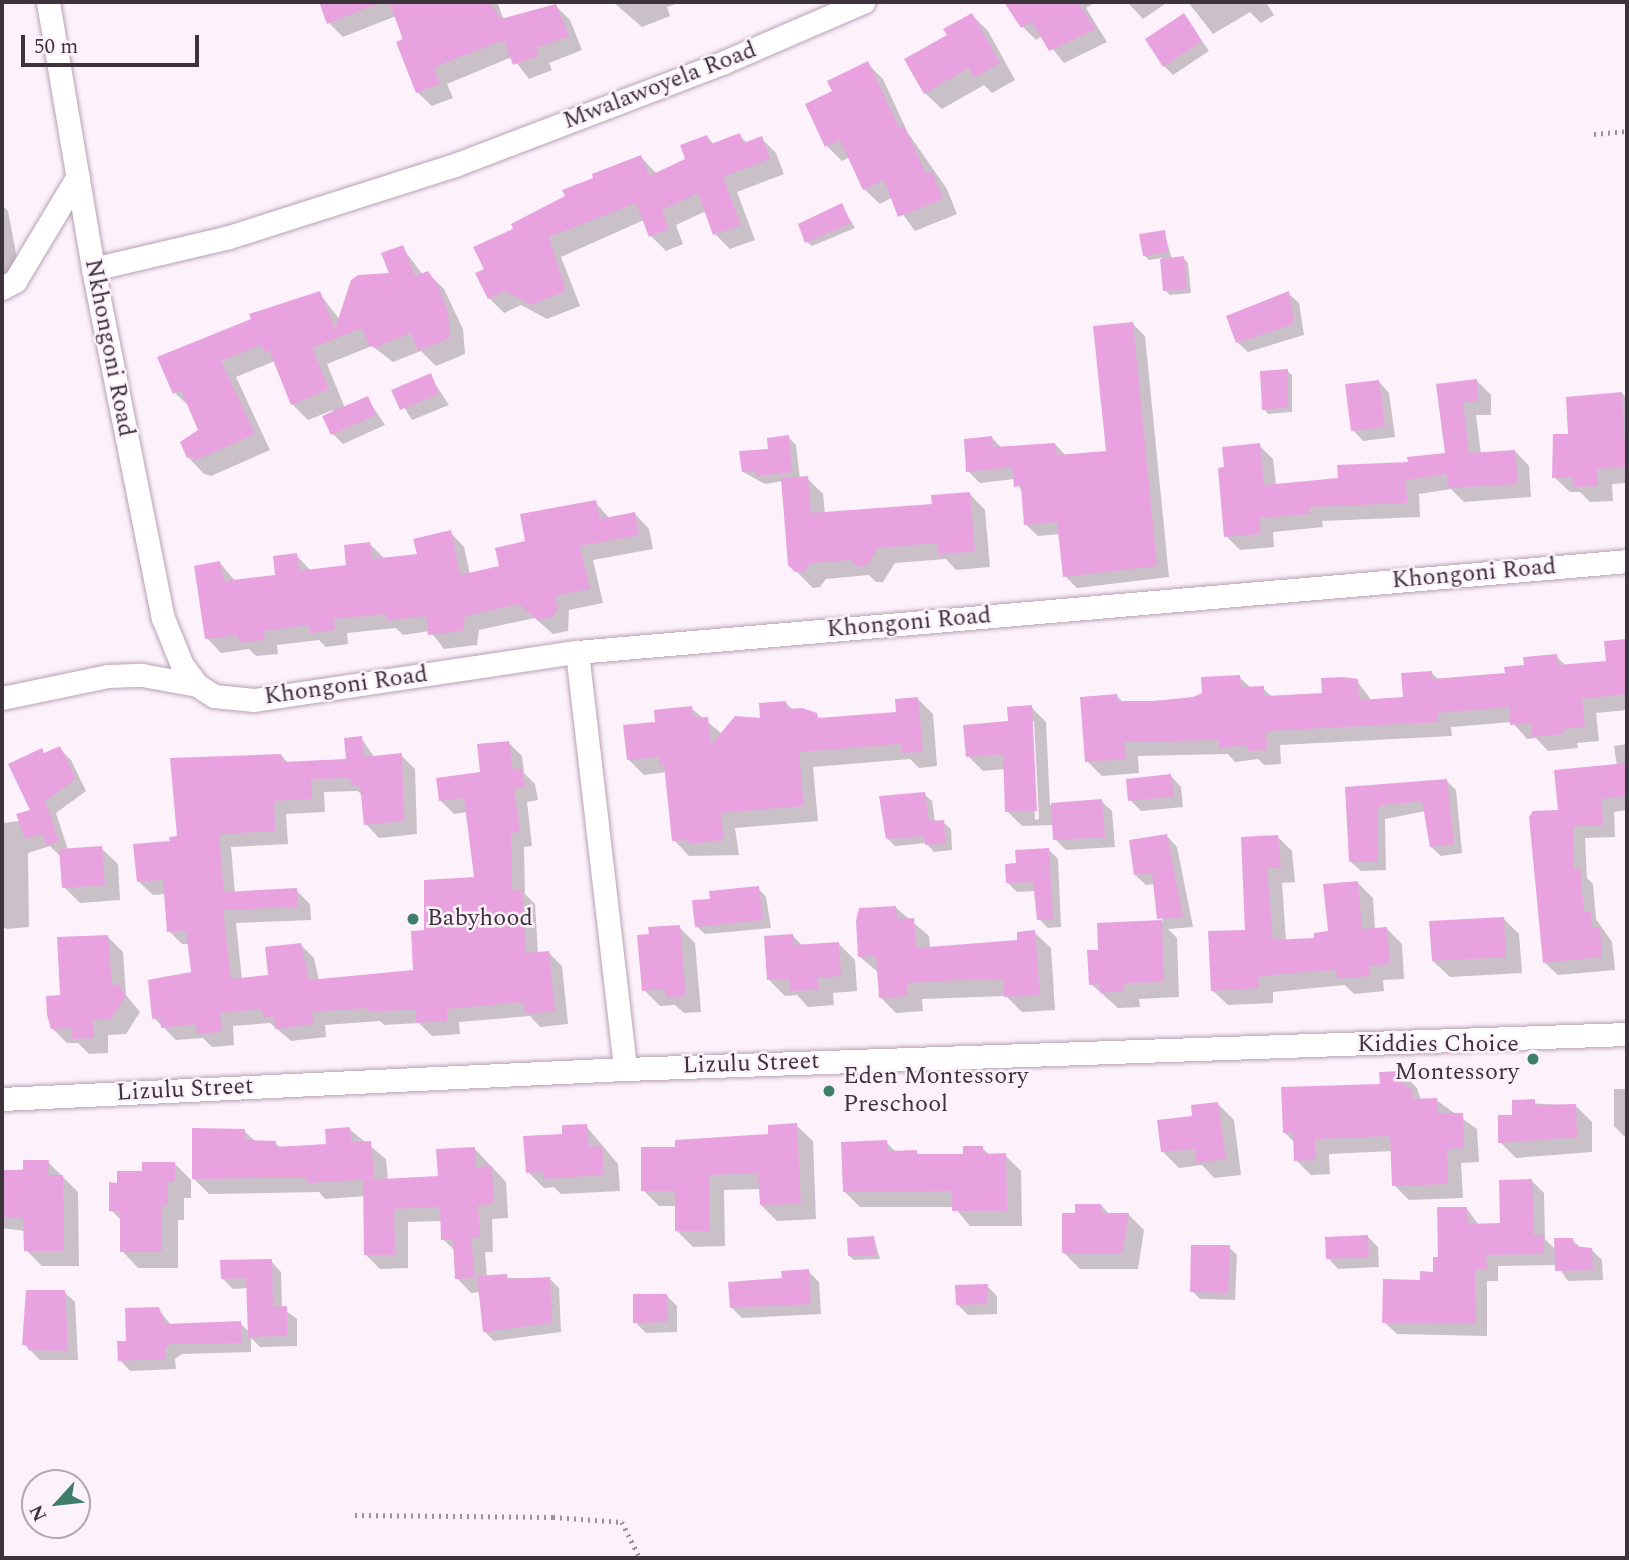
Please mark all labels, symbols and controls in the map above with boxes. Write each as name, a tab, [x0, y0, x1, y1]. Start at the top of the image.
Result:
scale bar	[24, 21, 203, 65]
text: 50 m	[34, 31, 78, 63]
street label: Mwalawoyela Road	[559, 36, 761, 136]
street label: Nkhongoni Road	[78, 257, 140, 439]
street label: Khongoni Road	[1391, 552, 1557, 596]
street label: Khongoni Road	[826, 601, 992, 645]
street label: Khongoni Road	[262, 660, 430, 712]
place label: Babyhood	[427, 905, 533, 933]
marker: Babyhood	[405, 911, 421, 927]
place label: Kiddies Choice Montessory	[1357, 1031, 1519, 1087]
street label: Lizulu Street	[682, 1047, 820, 1081]
marker: Kiddies Choice Montessory	[1525, 1051, 1541, 1067]
place label: Eden Montessory Preschool	[843, 1063, 1028, 1119]
street label: Lizulu Street	[116, 1072, 254, 1108]
marker: Eden Montessory Preschool	[821, 1083, 837, 1099]
north arrow	[21, 1469, 91, 1539]
text: N	[22, 1499, 55, 1526]

